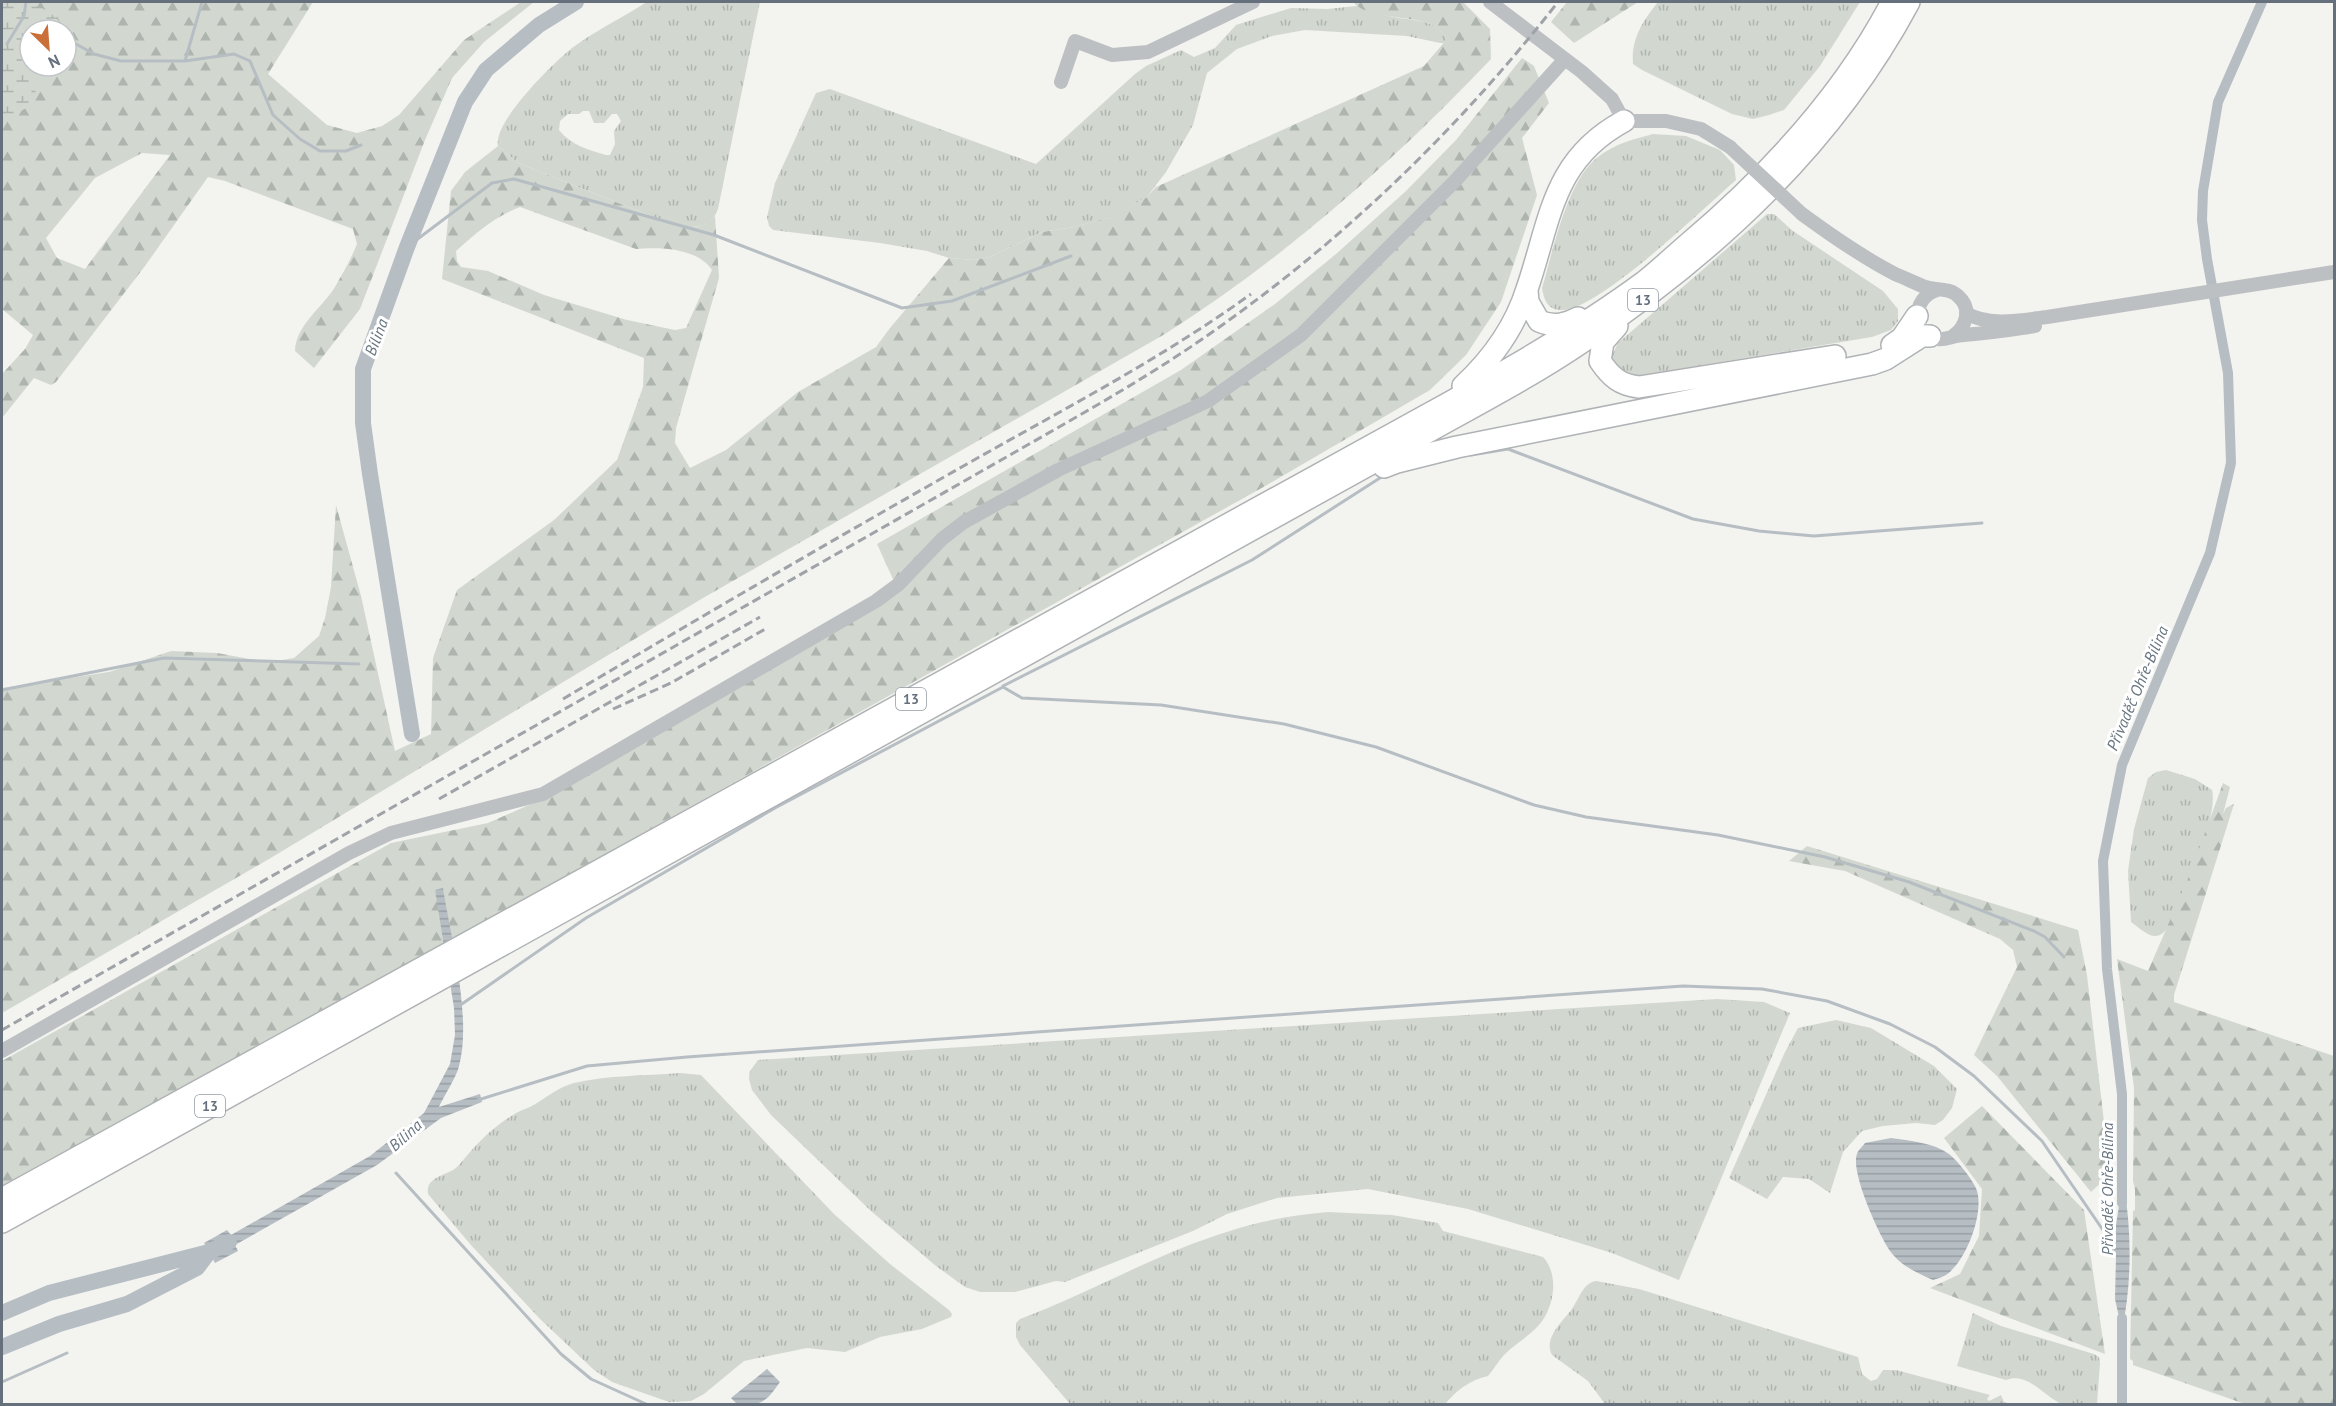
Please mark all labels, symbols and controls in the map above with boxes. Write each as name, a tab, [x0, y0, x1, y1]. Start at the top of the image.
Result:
north arrow	[18, 18, 78, 78]
text: N	[45, 50, 63, 73]
road number: 13	[1628, 289, 1658, 311]
water label: Bílina	[360, 316, 392, 358]
water label: Přivaděč Ohře-Bílina	[2102, 623, 2172, 753]
road number: 13	[896, 688, 926, 710]
road number: 13	[195, 1095, 225, 1117]
water label: Bílina	[384, 1115, 426, 1155]
water label: Přivaděč Ohře-Bílina	[2097, 1122, 2117, 1256]

